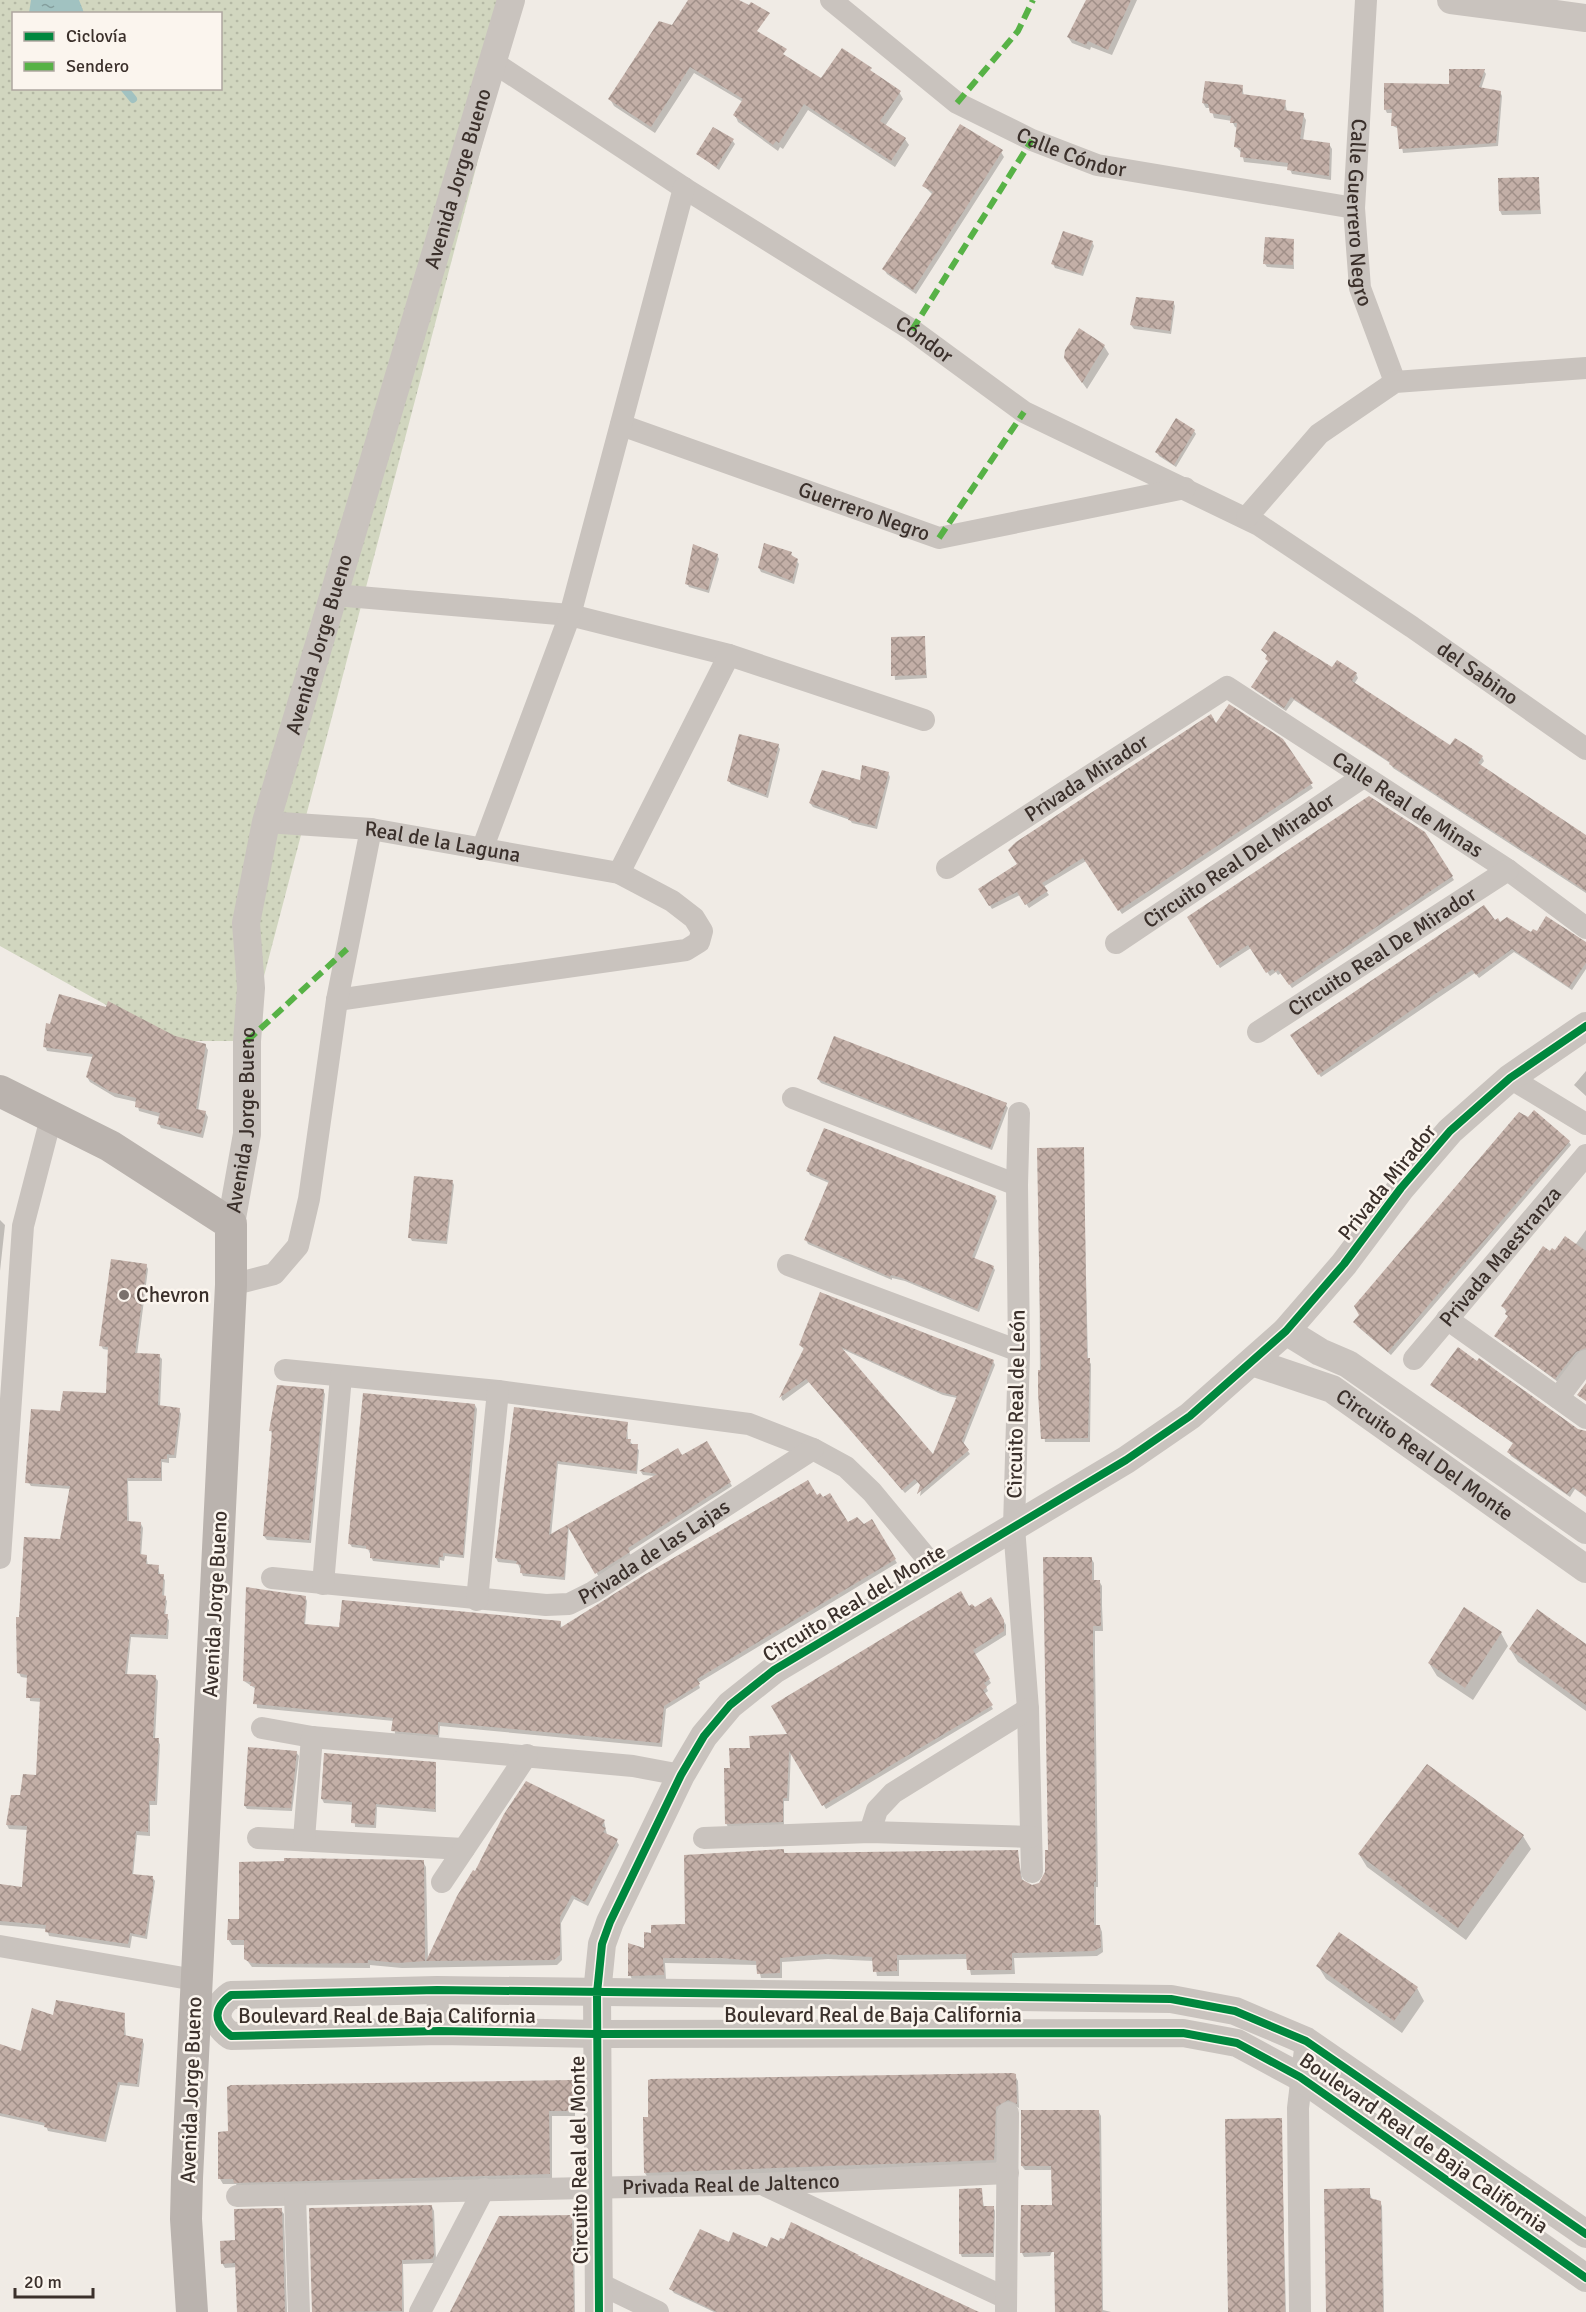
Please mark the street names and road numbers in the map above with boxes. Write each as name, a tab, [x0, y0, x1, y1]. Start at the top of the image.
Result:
street label: Avenida Jorge Bueno	[419, 85, 497, 272]
street label: Calle Guerrero Negro	[1341, 118, 1379, 310]
street label: Calle Cóndor	[1012, 121, 1128, 183]
street label: Cóndor	[891, 310, 959, 369]
street label: Guerrero Negro	[795, 476, 934, 547]
street label: Avenida Jorge Bueno	[280, 551, 358, 738]
street label: del Sabino	[1432, 635, 1524, 711]
street label: Privada Mirador	[1020, 728, 1153, 827]
street label: Calle Real de Minas	[1327, 746, 1488, 863]
street label: Circuito Real Del Mirador	[1138, 787, 1340, 934]
street label: Real de la Laguna	[364, 816, 523, 868]
street label: Circuito Real De Mirador	[1283, 881, 1481, 1022]
street label: Avenida Jorge Bueno	[220, 1026, 261, 1215]
street label: Privada Mirador	[1332, 1118, 1442, 1245]
street label: Privada Maestranza	[1434, 1181, 1567, 1332]
street label: Circuito Real de León	[1001, 1309, 1031, 1499]
street label: Circuito Real Del Monte	[1331, 1383, 1519, 1526]
street label: Privada de las Lajas	[574, 1494, 735, 1610]
street label: Avenida Jorge Bueno	[197, 1510, 233, 1698]
street label: Circuito Real del Monte	[758, 1538, 950, 1668]
street label: Avenida Jorge Bueno	[175, 1996, 207, 2184]
street label: Boulevard Real de Baja California	[724, 2002, 1022, 2028]
street label: Boulevard Real de Baja California	[238, 2003, 536, 2029]
street label: Boulevard Real de Baja California	[1295, 2047, 1553, 2239]
street label: Circuito Real del Monte	[564, 2055, 594, 2265]
street label: Privada Real de Jaltenco	[622, 2168, 840, 2200]

